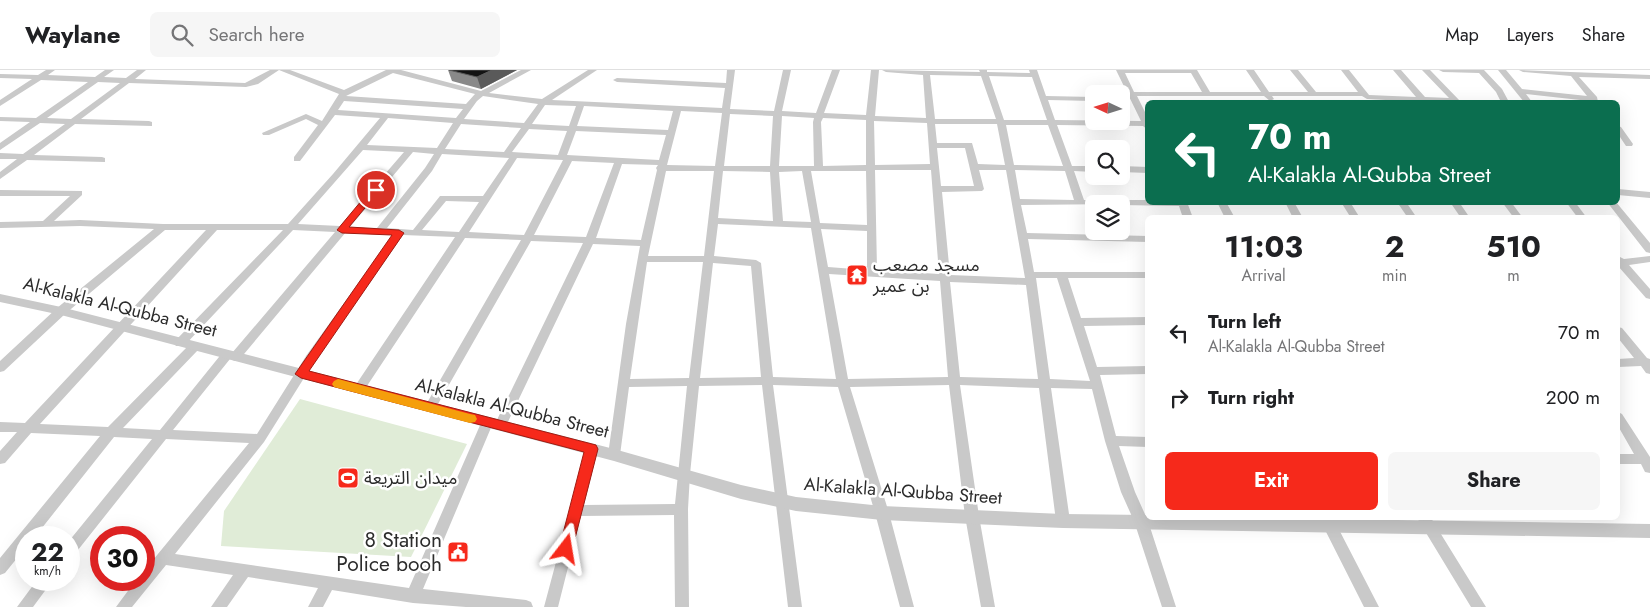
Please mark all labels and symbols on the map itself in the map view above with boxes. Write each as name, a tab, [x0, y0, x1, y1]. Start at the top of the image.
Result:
north arrow	[1085, 85, 1130, 130]
pin	[355, 169, 397, 211]
place label: مسجد مصعب بن عمير	[872, 252, 980, 299]
temple icon: مسجد مصعب بن عمير	[845, 263, 869, 287]
street label: Al-Kalakla Al-Qubba Street	[21, 270, 220, 344]
street label: Al-Kalakla Al-Qubba Street	[413, 371, 612, 445]
place label: ميدان التريعة	[364, 465, 458, 491]
sports icon: ميدان التريعة	[336, 466, 360, 490]
street label: Al-Kalakla Al-Qubba Street	[803, 471, 1004, 511]
position arrow	[539, 522, 591, 574]
place label: 8 Station Police booh	[336, 525, 442, 579]
speed limit sign: 30	[90, 526, 155, 591]
public building icon: 8 Station Police booh	[446, 540, 470, 564]

